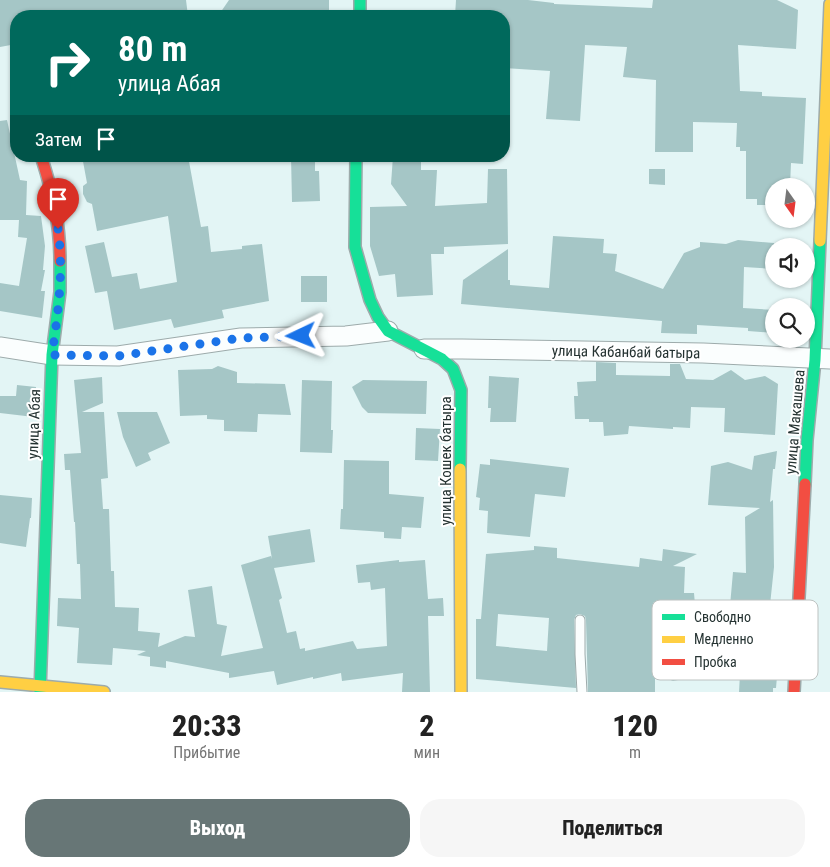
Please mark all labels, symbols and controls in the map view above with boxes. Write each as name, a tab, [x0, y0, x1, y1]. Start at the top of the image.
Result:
text: 80 m	[118, 29, 187, 70]
icon: right	[35, 30, 100, 95]
text: улица Абая	[118, 71, 221, 96]
icon: arrive	[92, 125, 120, 153]
text: Затем	[35, 128, 82, 151]
pin	[37, 178, 79, 229]
north arrow	[765, 178, 815, 228]
map controls	[765, 178, 815, 348]
icon: arrive	[44, 185, 72, 213]
button: sound	[765, 238, 815, 288]
button: search	[765, 298, 815, 348]
position arrow	[274, 309, 326, 361]
street label: улица Кабанбай батыра	[552, 342, 700, 362]
street label: улица Макашева	[781, 369, 809, 475]
street label: улица Абая	[24, 389, 44, 459]
street label: улица Кошек батыра	[437, 396, 455, 526]
legend	[652, 600, 818, 680]
text: Свободно	[694, 609, 751, 625]
text: Медленно	[694, 631, 754, 647]
text: Пробка	[694, 654, 737, 670]
text: 20:33	[172, 708, 242, 743]
text: 2	[419, 708, 434, 743]
text: 120	[612, 708, 658, 743]
text: Прибытие	[173, 743, 240, 762]
text: мин	[414, 743, 440, 762]
text: m	[629, 743, 641, 762]
button: Выход	[25, 799, 410, 857]
button: Поделиться	[420, 799, 805, 857]

